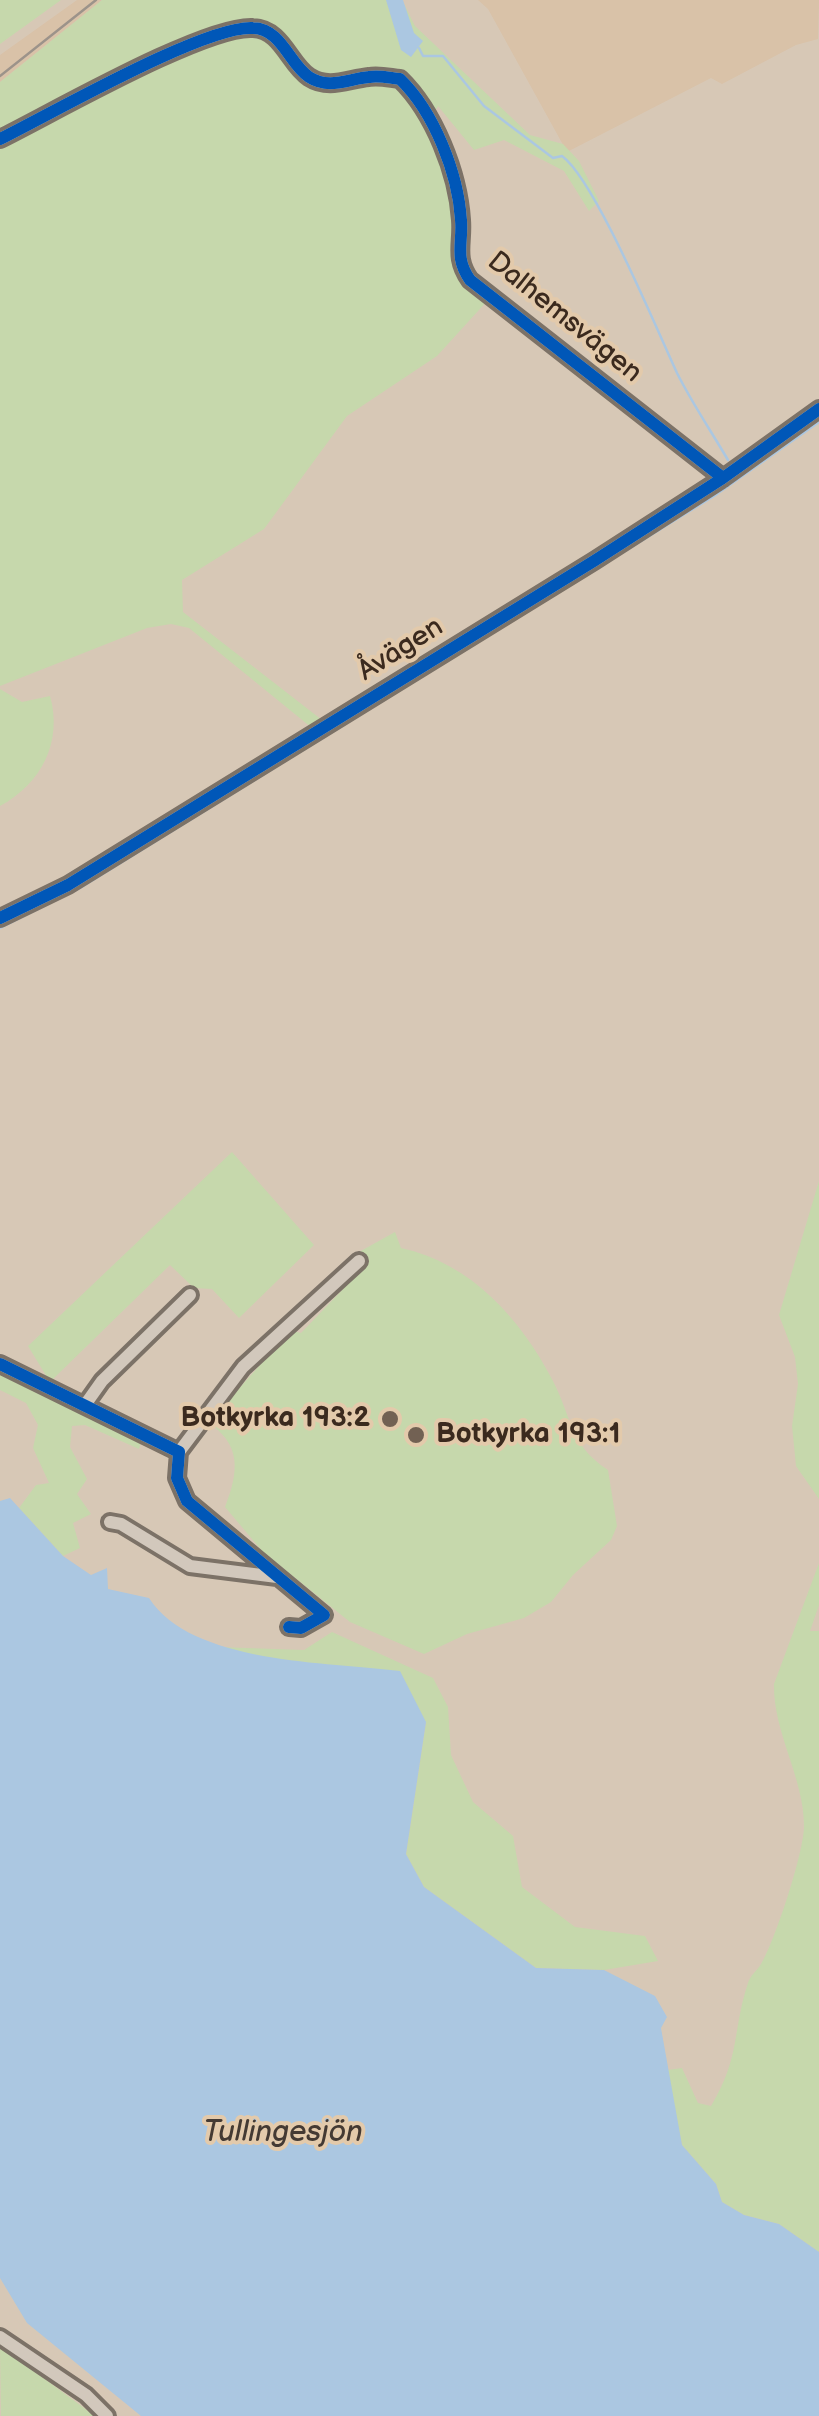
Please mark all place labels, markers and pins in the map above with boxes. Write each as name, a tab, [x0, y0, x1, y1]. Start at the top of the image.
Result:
place label: Botkyrka 193:2	[180, 1402, 370, 1436]
marker: Botkyrka 193:2	[379, 1408, 401, 1430]
place label: Botkyrka 193:1	[436, 1418, 621, 1452]
marker: Botkyrka 193:1	[405, 1424, 427, 1446]

